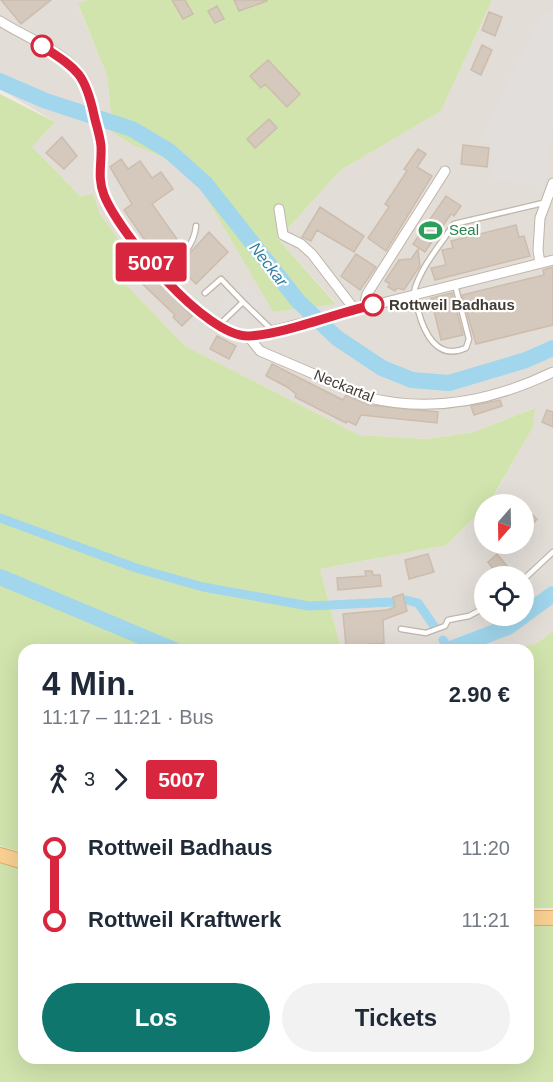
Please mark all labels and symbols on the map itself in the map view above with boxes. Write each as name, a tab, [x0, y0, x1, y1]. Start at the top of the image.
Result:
unlabelled marker	[31, 35, 53, 57]
sports icon: Seal	[418, 217, 444, 243]
place label: Seal	[449, 221, 479, 238]
water label: Neckar	[246, 239, 291, 290]
line badge: 5007	[109, 242, 193, 282]
marker: Rottweil Badhaus	[362, 294, 384, 316]
place label: Rottweil Badhaus	[389, 296, 515, 313]
street label: Neckartal	[312, 366, 377, 405]
north arrow	[474, 494, 534, 554]

